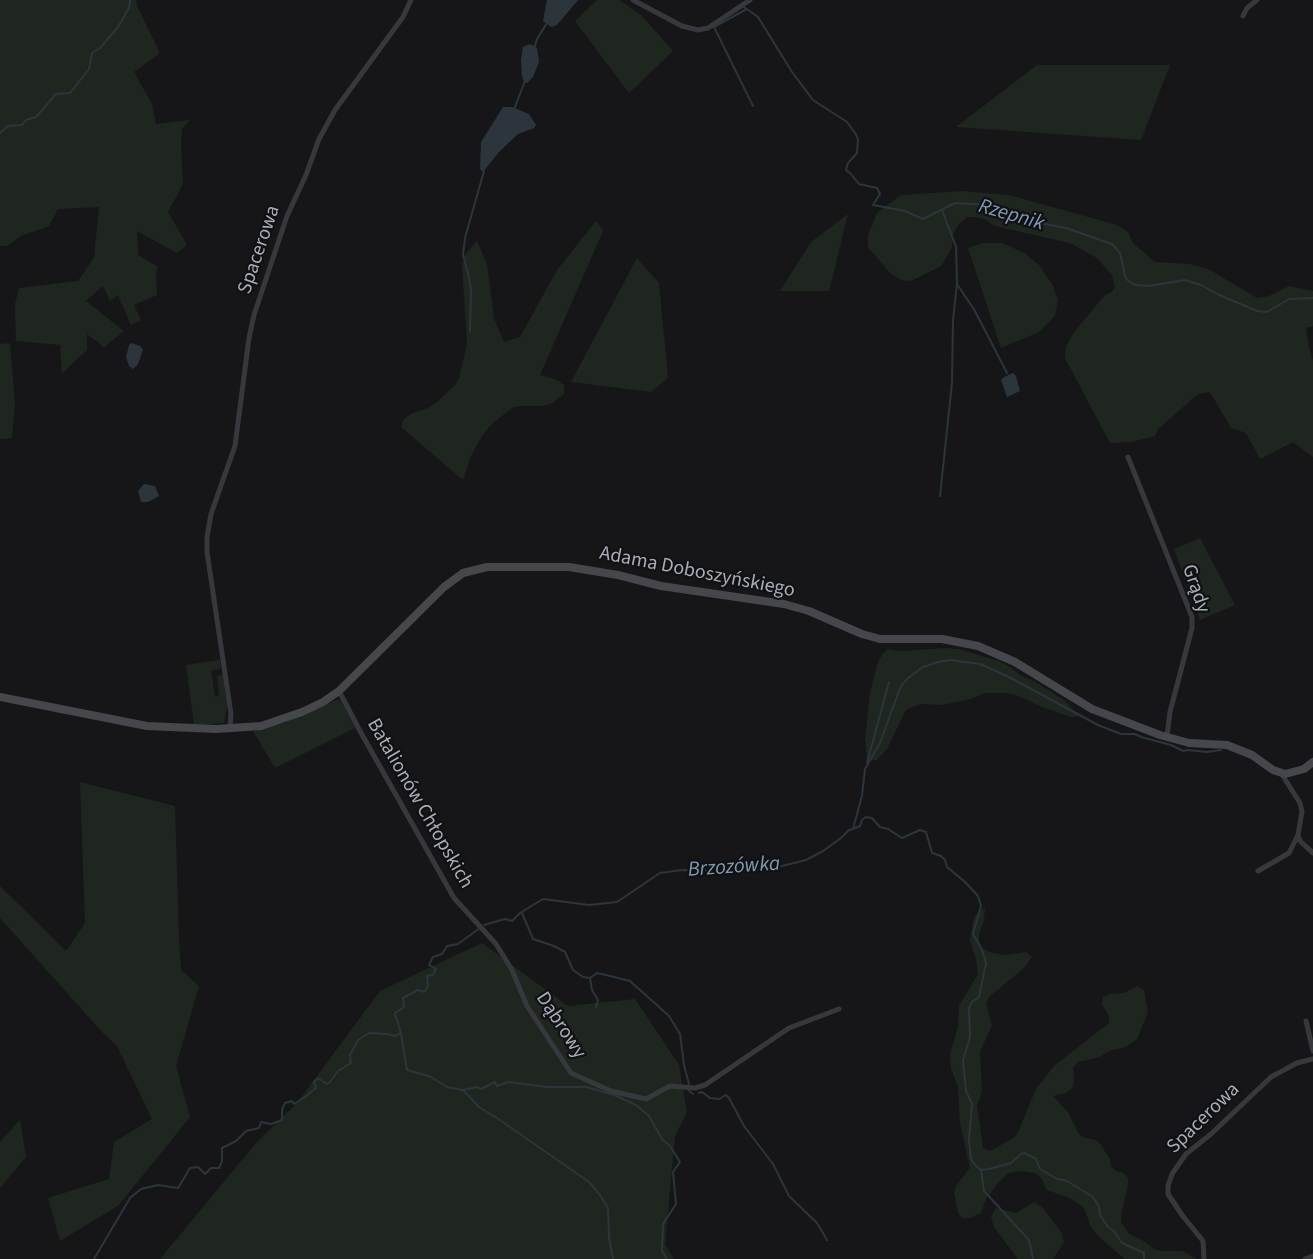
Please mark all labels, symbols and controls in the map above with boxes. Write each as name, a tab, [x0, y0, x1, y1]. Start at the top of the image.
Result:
water label: Rzepnik	[975, 195, 1047, 237]
street label: Spacerowa	[234, 203, 286, 297]
street label: Adama Doboszyńskiego	[597, 542, 797, 604]
street label: Grądy	[1176, 562, 1214, 616]
street label: Batalionów Chłopskich	[361, 715, 477, 893]
water label: Brzozówka	[687, 852, 781, 884]
street label: Dąbrowy	[530, 988, 590, 1064]
street label: Spacerowa	[1163, 1078, 1245, 1160]

